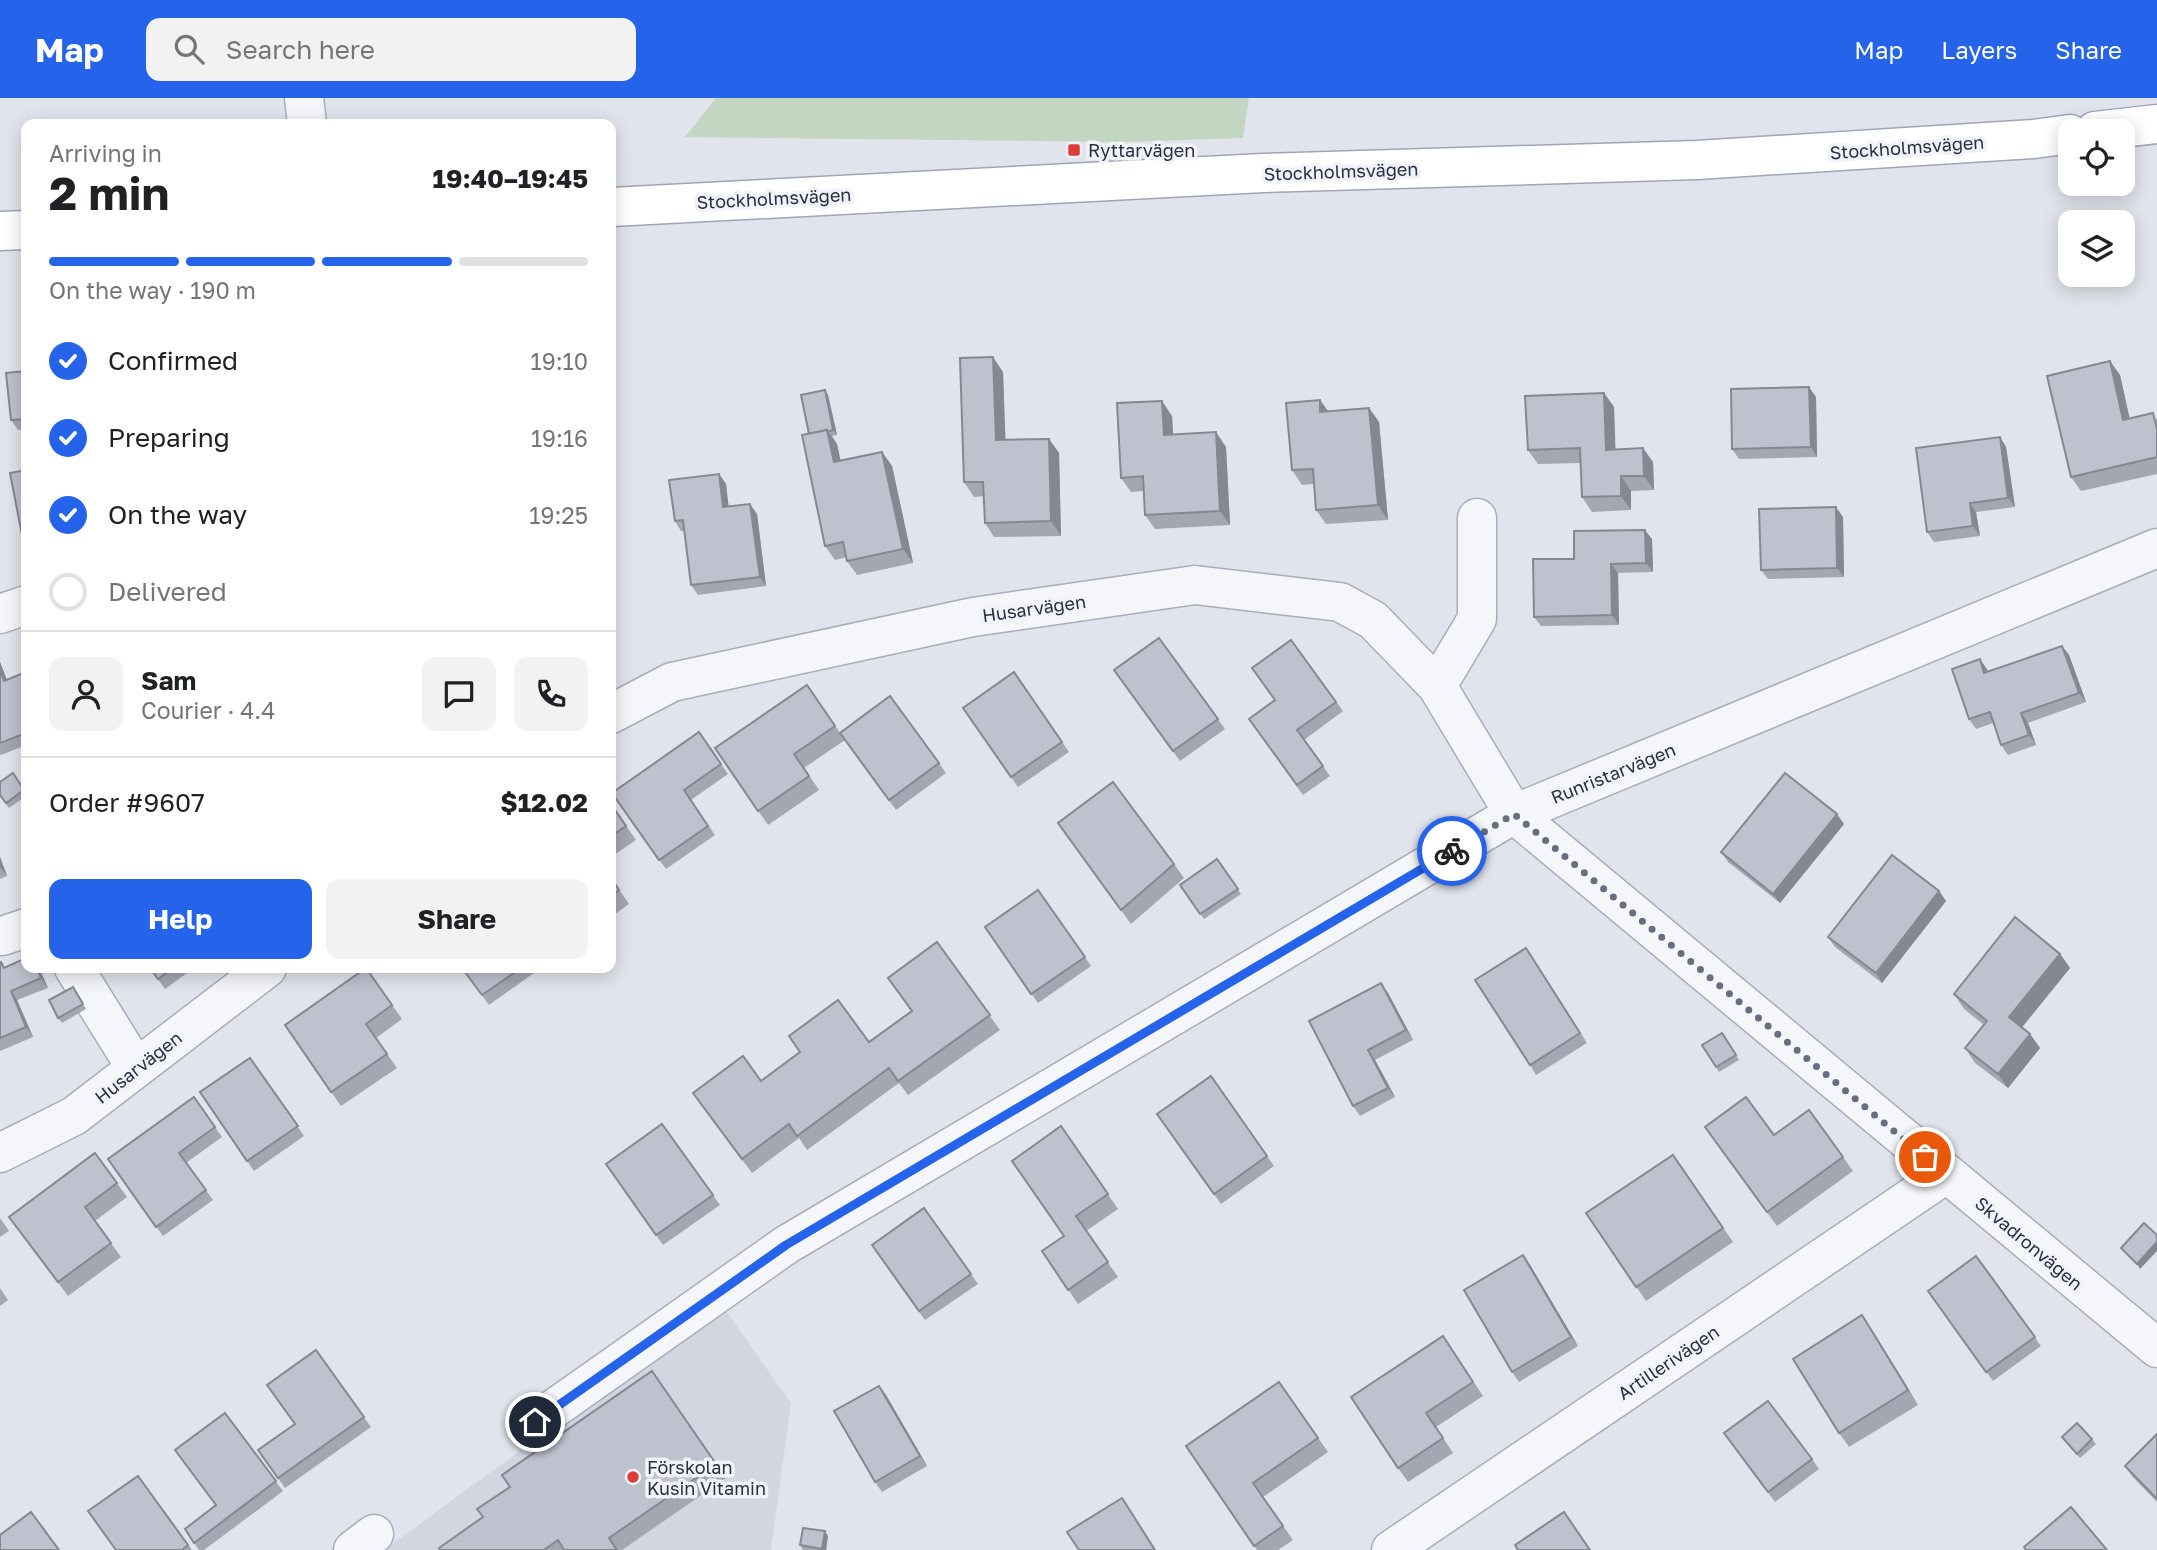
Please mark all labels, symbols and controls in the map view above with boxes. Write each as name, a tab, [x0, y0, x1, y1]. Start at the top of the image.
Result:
search box	[146, 18, 636, 81]
text: Map	[35, 30, 104, 69]
icon: search	[170, 30, 208, 68]
text: Search here	[226, 34, 375, 65]
text: Map	[1854, 35, 1903, 64]
text: Layers	[1941, 35, 2017, 64]
text: Share	[2055, 35, 2122, 64]
map controls	[2058, 119, 2135, 287]
button: locate	[2058, 119, 2135, 196]
street label: Stockholmsvägen	[1829, 131, 1985, 163]
text: Arriving in	[49, 139, 162, 167]
place label: Ryttarvägen	[1088, 139, 1195, 161]
marker: Ryttarvägen	[1066, 142, 1082, 158]
street label: Stockholmsvägen	[1263, 157, 1419, 185]
text: 19:40–19:45	[433, 163, 588, 194]
text: 2 min	[49, 165, 169, 220]
street label: Stockholmsvägen	[696, 183, 852, 213]
button: layers	[2058, 210, 2135, 287]
text: On the way · 190 m	[49, 276, 256, 304]
icon: check	[49, 342, 87, 380]
text: Confirmed	[108, 345, 238, 376]
text: 19:10	[531, 347, 588, 375]
icon: check	[49, 419, 87, 457]
text: Preparing	[108, 422, 230, 453]
text: 19:16	[531, 424, 588, 452]
icon: check	[49, 496, 87, 534]
text: On the way	[108, 499, 247, 530]
text: 19:25	[529, 501, 588, 529]
text: Delivered	[108, 576, 227, 607]
street label: Husarvägen	[981, 590, 1087, 626]
button: person	[49, 657, 123, 731]
button: chat	[422, 657, 496, 731]
button: phone	[514, 657, 588, 731]
text: Sam	[141, 665, 196, 696]
text: Courier · 4.4	[141, 696, 275, 724]
street label: Runristarvägen	[1547, 738, 1679, 808]
text: Order #9607	[49, 787, 205, 818]
text: $12.02	[500, 787, 588, 818]
courier	[1417, 816, 1487, 886]
icon: bike	[1433, 832, 1471, 870]
button: Help	[49, 879, 312, 959]
button: Share	[326, 879, 588, 959]
street label: Husarvägen	[90, 1026, 186, 1108]
pin	[1895, 1127, 1955, 1187]
icon: bag	[1906, 1138, 1944, 1176]
street label: Skvadronvägen	[1971, 1192, 2087, 1294]
street label: Artillerivägen	[1613, 1320, 1723, 1404]
pin	[505, 1392, 565, 1452]
icon: home	[516, 1403, 554, 1441]
place label: Förskolan Kusin Vitamin	[647, 1456, 766, 1499]
marker: Förskolan Kusin Vitamin	[625, 1469, 641, 1485]

